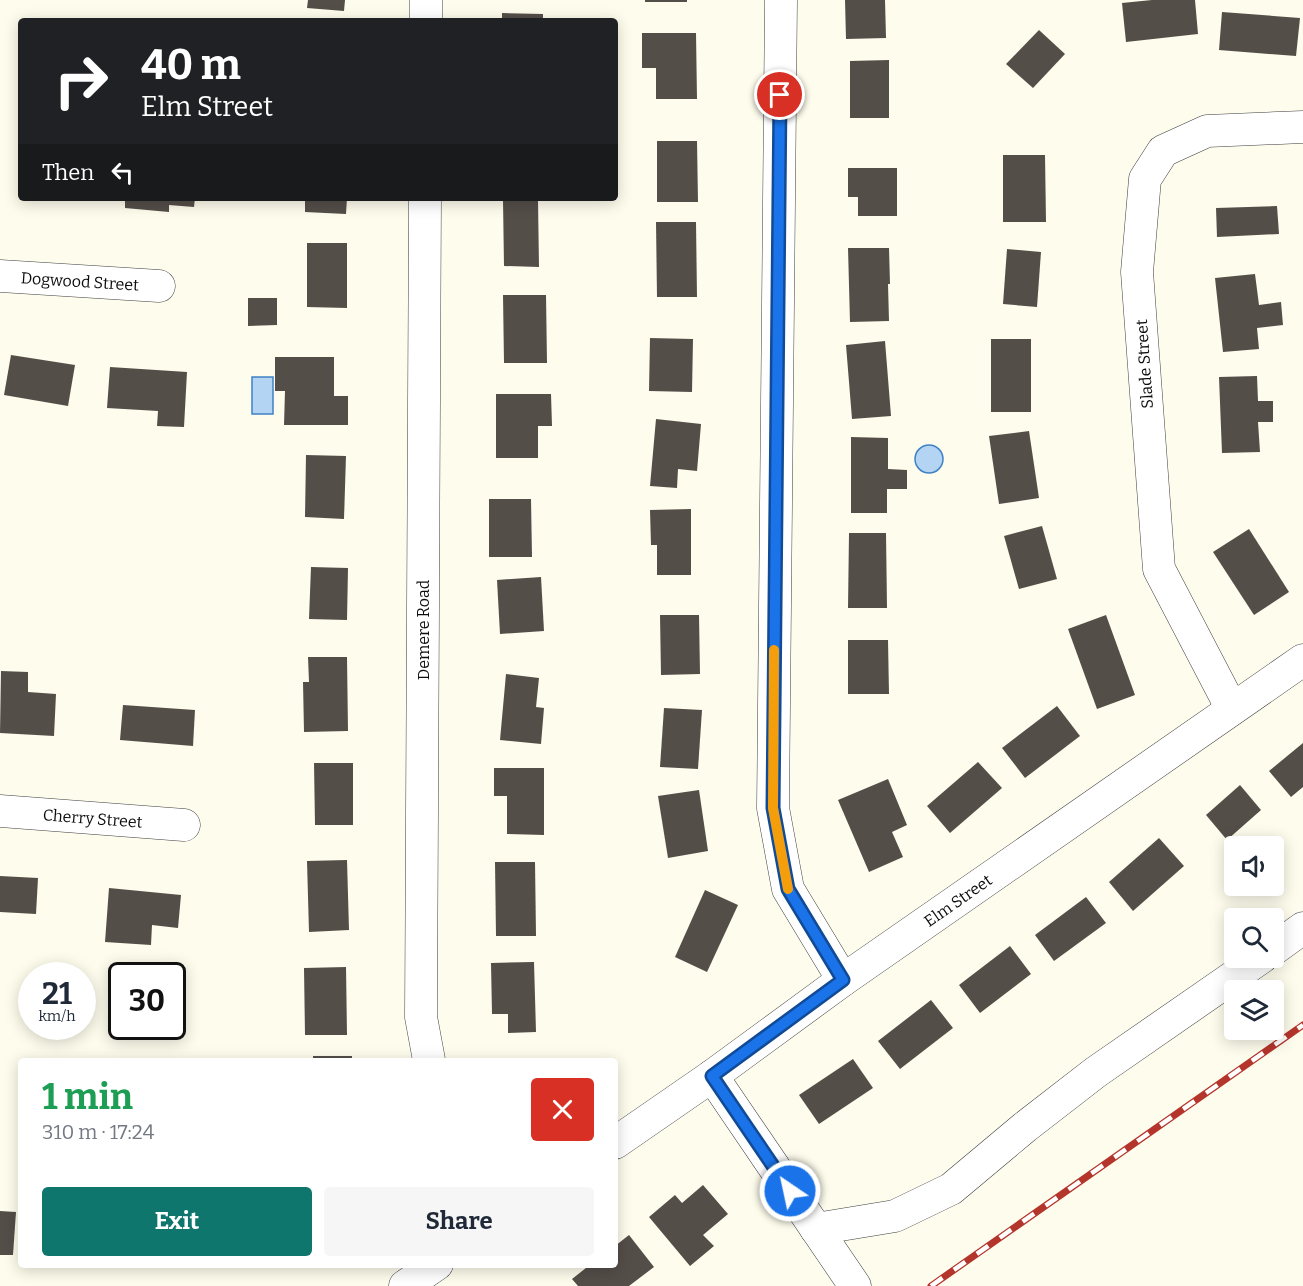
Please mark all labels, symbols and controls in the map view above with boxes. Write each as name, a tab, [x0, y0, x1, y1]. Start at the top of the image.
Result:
text: 40 m	[141, 40, 241, 90]
icon: right	[42, 42, 120, 120]
pin	[754, 69, 805, 120]
icon: arrive	[763, 78, 796, 111]
text: Elm Street	[141, 91, 273, 123]
icon: left	[106, 156, 139, 189]
text: Then	[42, 159, 94, 186]
street label: Dogwood Street	[20, 268, 140, 295]
street label: Slade Street	[1132, 319, 1157, 409]
street label: Demere Road	[414, 579, 433, 680]
street label: Cherry Street	[42, 805, 143, 832]
map controls	[1224, 836, 1284, 1040]
button: sound	[1224, 836, 1284, 896]
street label: Elm Street	[920, 870, 996, 931]
button: search	[1224, 908, 1284, 968]
speed limit sign: 30	[108, 962, 186, 1040]
text: 21	[42, 976, 72, 1012]
button: layers	[1224, 980, 1284, 1040]
text: km/h	[38, 1007, 76, 1025]
text: 1 min	[42, 1075, 133, 1119]
button: close	[531, 1078, 594, 1141]
text: 310 m · 17:24	[42, 1120, 154, 1144]
position arrow	[758, 1159, 822, 1223]
button: Exit	[42, 1187, 312, 1256]
button: Share	[324, 1187, 594, 1256]

